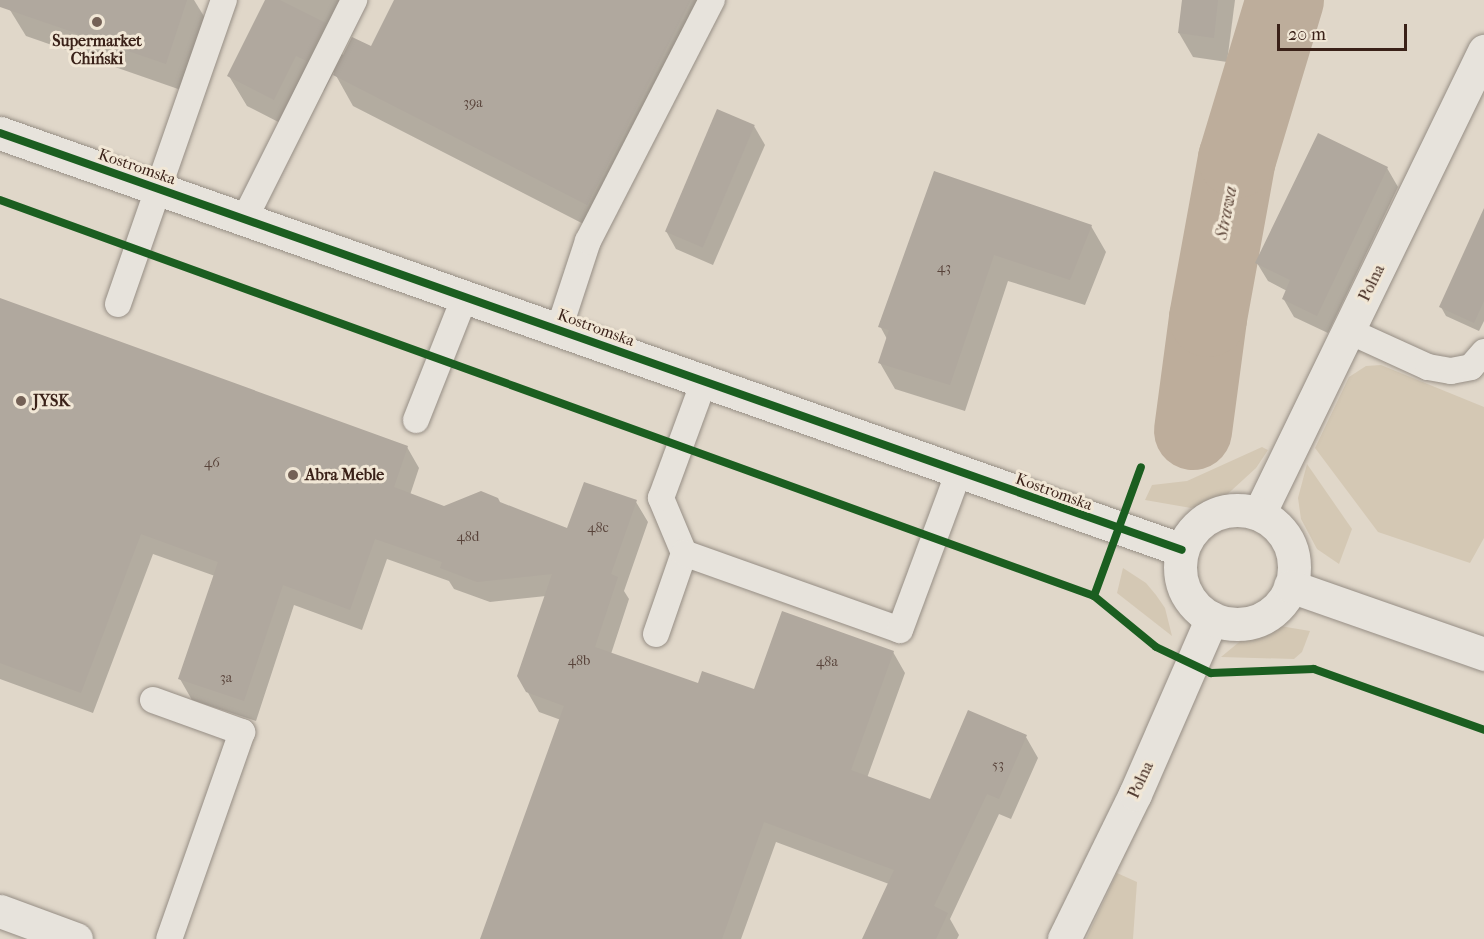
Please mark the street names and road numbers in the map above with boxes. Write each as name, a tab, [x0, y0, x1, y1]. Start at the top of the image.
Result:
street label: Kostromska	[96, 145, 178, 189]
street label: Polna	[1355, 262, 1389, 304]
street label: Kostromska	[555, 305, 637, 351]
street label: Kostromska	[1013, 469, 1095, 515]
street label: Polna	[1124, 759, 1158, 801]

